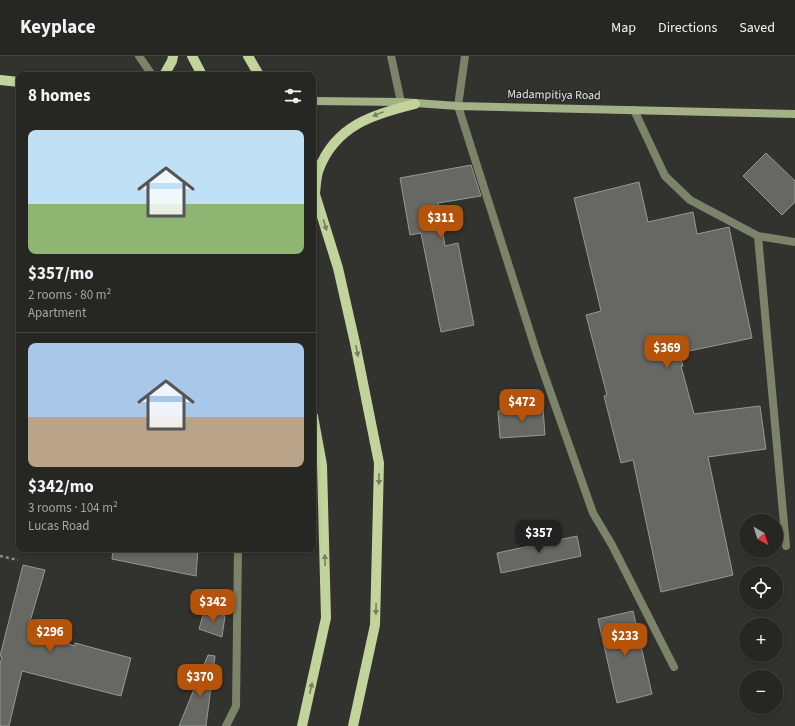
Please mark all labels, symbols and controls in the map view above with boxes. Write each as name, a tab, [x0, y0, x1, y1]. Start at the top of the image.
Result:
text: Keyplace	[20, 14, 96, 41]
text: Map	[611, 18, 636, 38]
text: Directions	[658, 18, 717, 38]
text: Saved	[739, 18, 775, 38]
text: 8 homes	[28, 84, 90, 108]
icon: filters	[282, 85, 304, 107]
street label: Madampitiya Road	[507, 86, 601, 104]
one-way arrow	[371, 112, 383, 118]
icon: home	[130, 156, 202, 228]
pin: $311	[417, 205, 465, 239]
text: $311	[427, 209, 455, 227]
one-way arrow	[322, 220, 328, 232]
text: $357/mo	[28, 262, 94, 286]
text: 2 rooms · 80 m²	[28, 286, 111, 304]
text: Apartment	[28, 304, 86, 322]
pin: $369	[643, 335, 691, 369]
text: $369	[653, 339, 681, 357]
one-way arrow	[354, 345, 360, 357]
icon: home	[130, 369, 202, 441]
pin: $472	[498, 389, 546, 423]
text: $472	[508, 393, 536, 411]
one-way arrow	[376, 473, 382, 486]
text: $342/mo	[28, 475, 94, 499]
text: 3 rooms · 104 m²	[28, 499, 118, 517]
north arrow	[739, 514, 783, 558]
map controls	[739, 514, 783, 714]
text: Lucas Road	[28, 517, 90, 535]
pin: $357	[515, 520, 563, 554]
text: $357	[525, 524, 553, 542]
one-way arrow	[321, 554, 328, 566]
button: locate	[739, 566, 783, 610]
pin: $342	[189, 589, 237, 623]
text: $342	[199, 593, 227, 611]
one-way arrow	[373, 603, 379, 616]
button: +	[739, 618, 783, 662]
pin: $296	[26, 619, 74, 653]
text: $296	[36, 623, 64, 641]
pin: $233	[601, 623, 649, 657]
text: $233	[611, 627, 639, 645]
pin: $370	[176, 664, 224, 698]
text: $370	[186, 668, 214, 686]
button: −	[739, 670, 783, 714]
one-way arrow	[308, 682, 314, 694]

